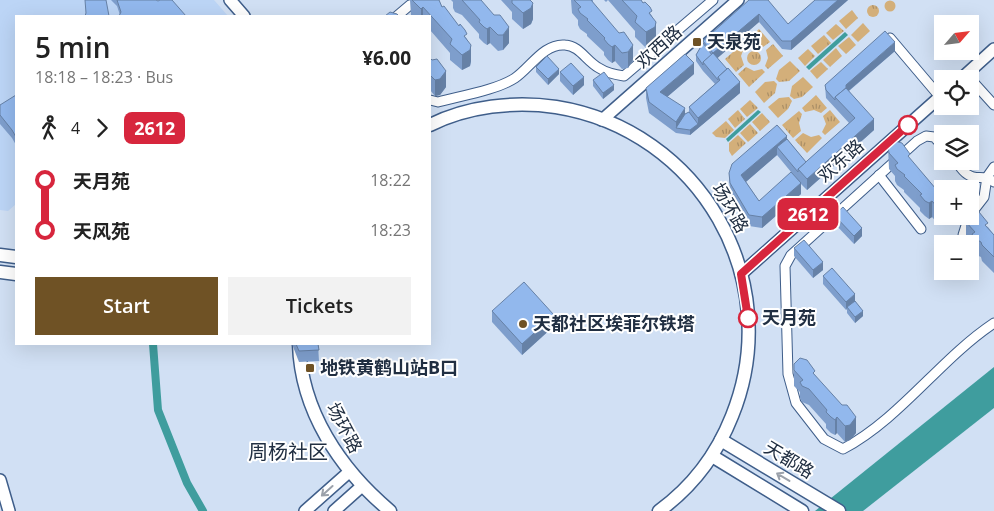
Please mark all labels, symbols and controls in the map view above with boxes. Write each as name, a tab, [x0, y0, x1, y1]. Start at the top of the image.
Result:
north arrow	[934, 15, 979, 60]
map controls	[934, 15, 979, 280]
street label: 欢西路	[630, 19, 686, 73]
text: 5 min	[35, 28, 111, 66]
place label: 天泉苑	[707, 29, 761, 53]
marker: 天泉苑	[691, 36, 703, 48]
text: ¥6.00	[362, 45, 411, 71]
text: 18:18 – 18:23 · Bus	[35, 66, 173, 88]
button: locate	[934, 70, 979, 115]
icon: walk	[35, 114, 63, 142]
icon: forward	[88, 114, 116, 142]
unlabelled marker	[898, 115, 918, 135]
text: 2612	[134, 116, 175, 140]
text: 4	[71, 117, 80, 139]
button: layers	[934, 125, 979, 170]
street label: 欢东路	[812, 133, 868, 187]
text: 天月苑	[73, 168, 130, 194]
text: 18:22	[370, 169, 411, 191]
street label: 场环路	[707, 178, 755, 237]
button: +	[934, 180, 979, 225]
line badge: 2612	[773, 198, 843, 230]
text: 2612	[787, 202, 829, 226]
text: 天风苑	[73, 218, 130, 244]
text: 18:23	[370, 219, 411, 241]
button: −	[934, 235, 979, 280]
button: Start	[35, 277, 218, 335]
button: Tickets	[228, 277, 411, 335]
place label: 天月苑	[762, 305, 816, 329]
marker: 天月苑	[738, 308, 758, 328]
place label: 天都社区埃菲尔铁塔	[533, 311, 695, 335]
marker: 天都社区埃菲尔铁塔	[517, 318, 529, 330]
place label: 地铁黄鹤山站B口	[320, 355, 458, 379]
marker: 地铁黄鹤山站B口	[304, 362, 316, 374]
street label: 场环路	[322, 398, 368, 457]
street label: 天都路	[760, 435, 819, 483]
district label: 周杨社区	[248, 438, 328, 465]
one-way arrow	[776, 471, 790, 481]
one-way arrow	[321, 486, 334, 497]

